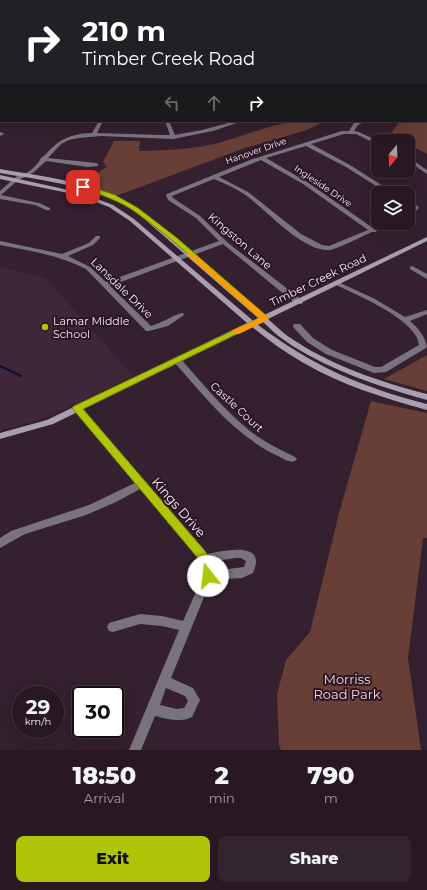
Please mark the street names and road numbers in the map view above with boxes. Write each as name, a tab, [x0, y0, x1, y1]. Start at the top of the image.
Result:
street label: Hanover Drive	[224, 135, 288, 166]
street label: Ingleside Drive	[292, 162, 355, 209]
street label: Kingston Lane	[205, 210, 275, 273]
street label: Timber Creek Road	[267, 250, 369, 310]
street label: Lansdale Drive	[88, 255, 156, 321]
street label: Castle Court	[208, 379, 267, 435]
street label: Kings Drive	[149, 474, 209, 540]

